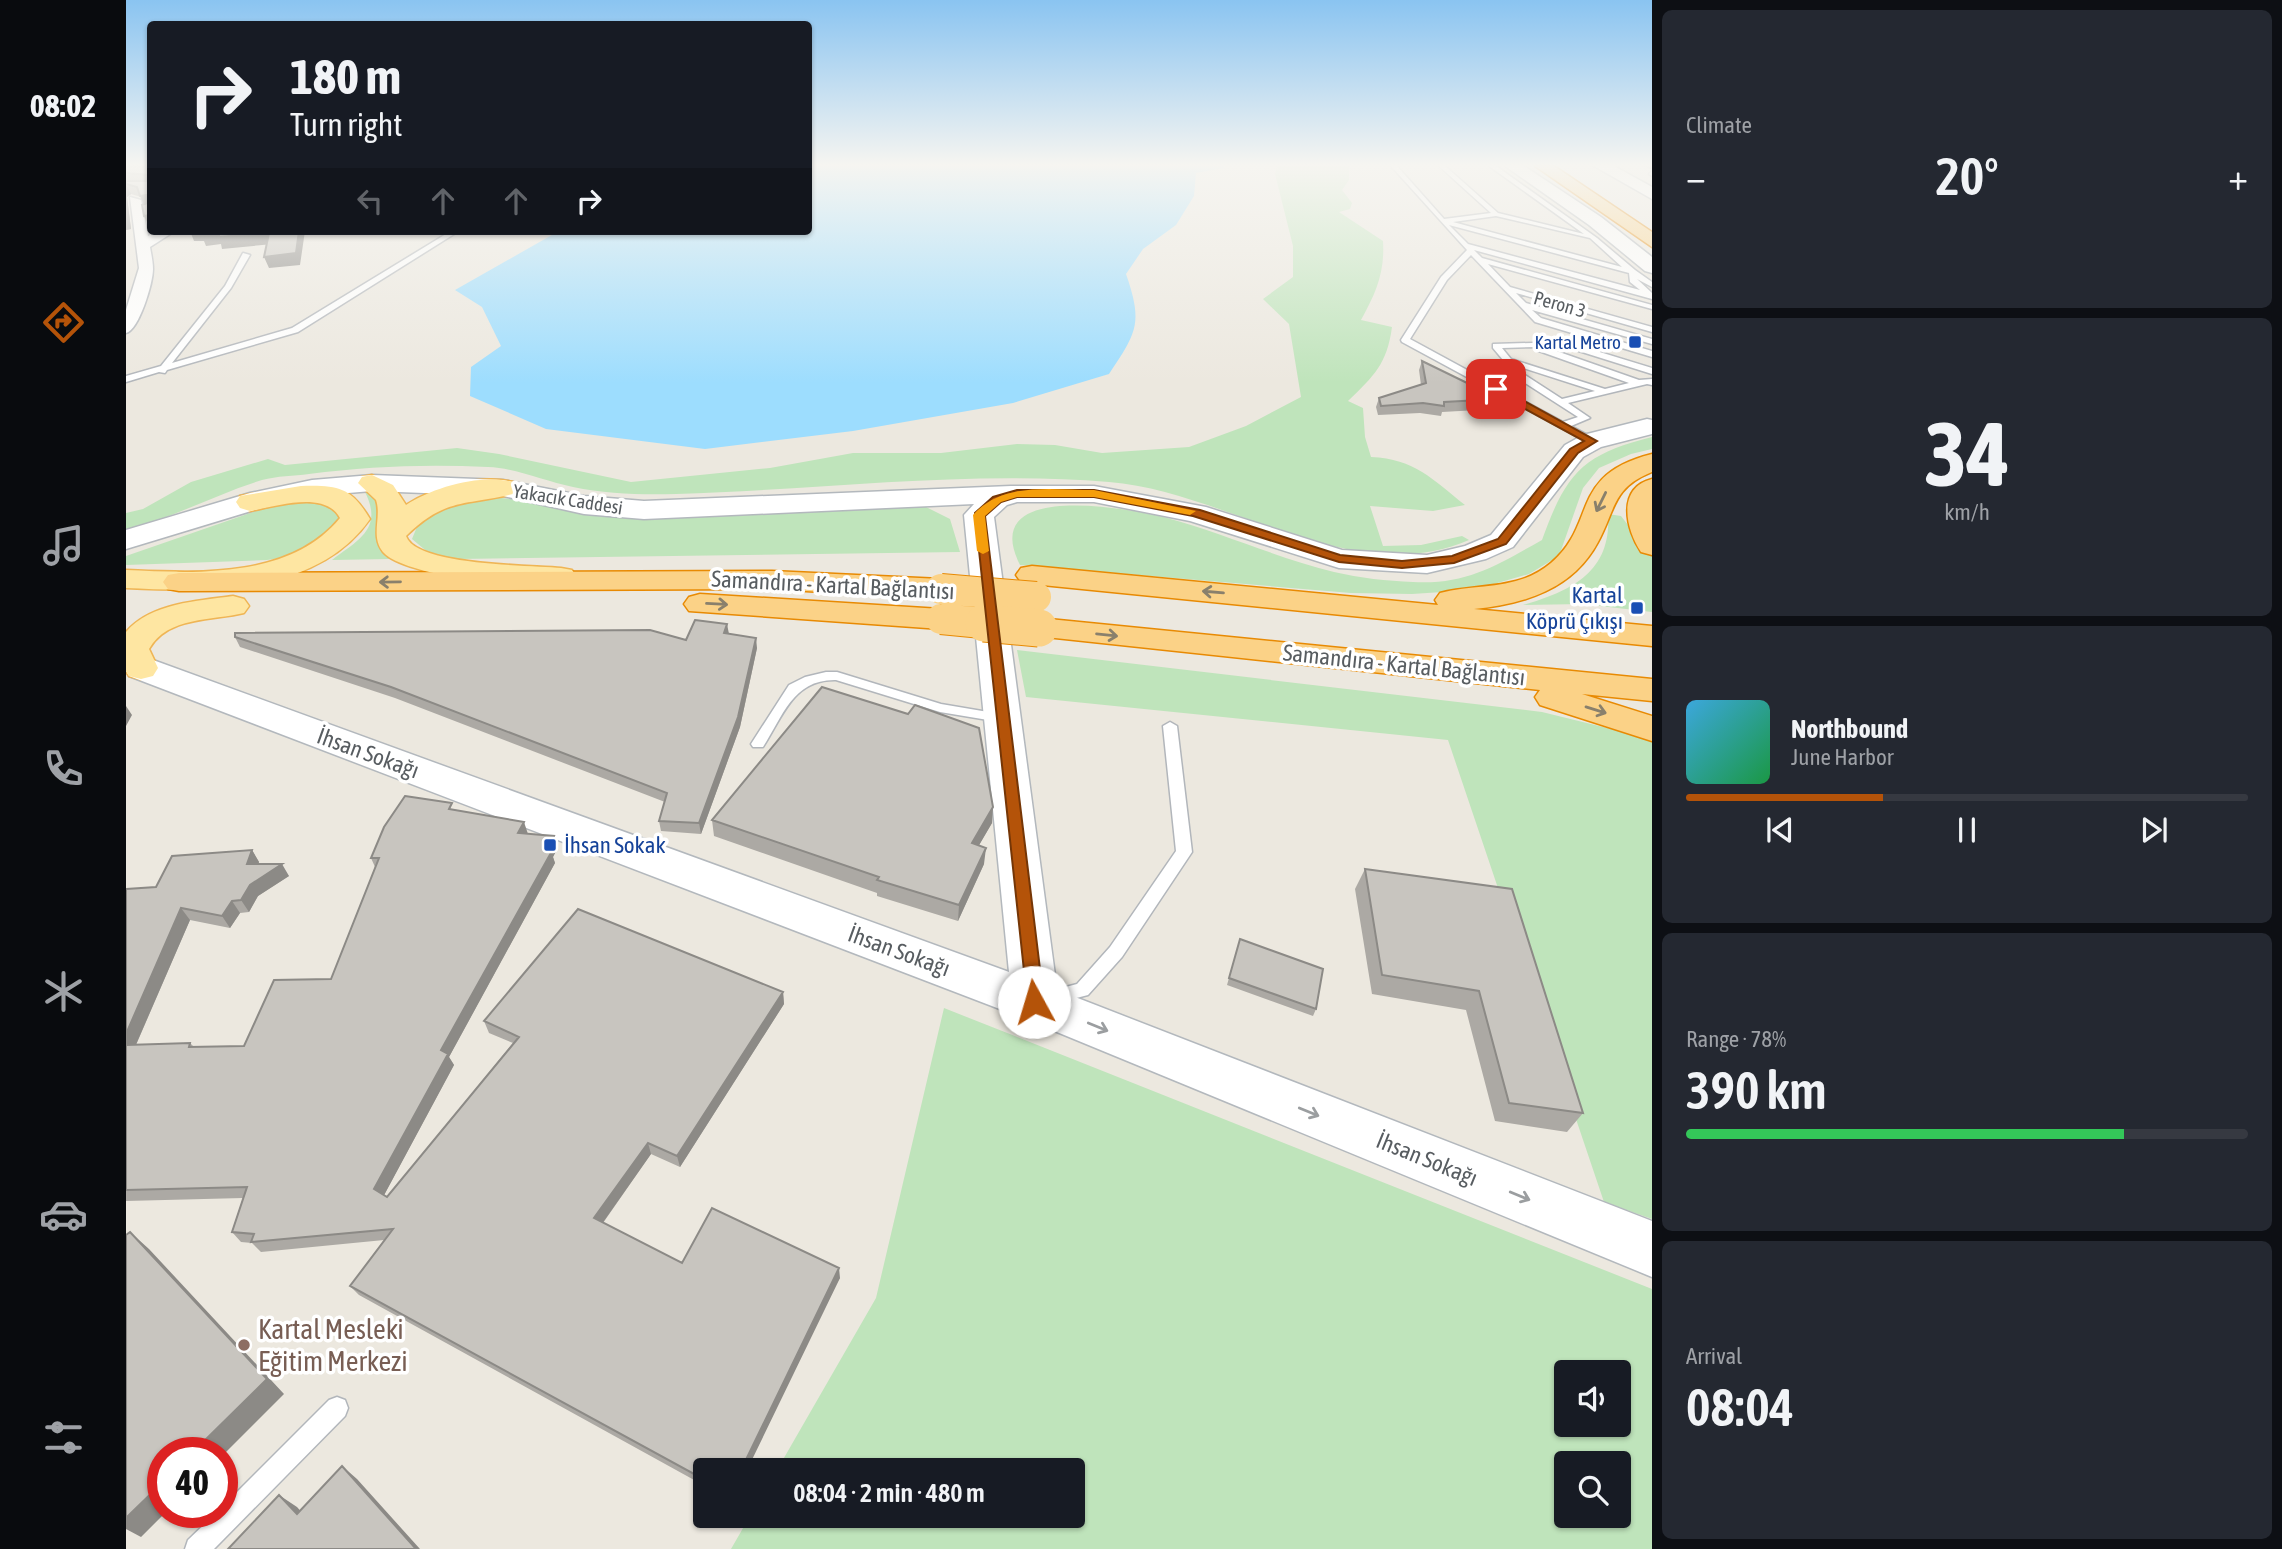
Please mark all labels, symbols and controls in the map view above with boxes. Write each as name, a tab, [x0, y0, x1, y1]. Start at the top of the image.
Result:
text: 180 m	[290, 48, 401, 104]
icon: right	[175, 49, 266, 140]
text: 08:02	[30, 87, 96, 124]
text: Turn right	[290, 106, 403, 143]
text: Climate	[1686, 112, 1752, 138]
text: 20°	[1935, 146, 1999, 206]
text: −	[1686, 155, 1706, 198]
text: +	[2228, 155, 2248, 198]
icon: left	[351, 182, 389, 220]
icon: ahead	[424, 182, 462, 220]
icon: ahead	[497, 182, 535, 220]
icon: right	[570, 182, 608, 220]
street label: Peron 3	[1531, 286, 1589, 322]
icon: directions	[39, 298, 88, 347]
place label: Kartal Metro	[1535, 331, 1621, 353]
marker: Kartal Metro	[1627, 334, 1643, 350]
pin	[1466, 359, 1526, 419]
icon: arrive	[1477, 370, 1515, 408]
text: 34	[1924, 401, 2010, 505]
street label: Yakacık Caddesi	[512, 479, 624, 519]
one-way arrow	[1593, 491, 1607, 512]
text: km/h	[1944, 499, 1990, 525]
icon: music	[39, 521, 88, 570]
street label: Samandıra - Kartal Bağlantısı	[711, 566, 955, 604]
one-way arrow	[378, 575, 401, 588]
place label: Kartal Köprü Çıkışı	[1526, 582, 1623, 634]
one-way arrow	[1202, 585, 1225, 598]
one-way arrow	[706, 598, 729, 611]
marker: Kartal Köprü Çıkışı	[1629, 600, 1645, 616]
one-way arrow	[1095, 629, 1118, 642]
street label: Samandıra - Kartal Bağlantısı	[1282, 639, 1526, 691]
one-way arrow	[1585, 704, 1607, 717]
text: Northbound	[1791, 714, 1908, 744]
street label: İhsan Sokağı	[313, 723, 423, 783]
icon: phone	[39, 744, 88, 793]
text: June Harbor	[1791, 744, 1894, 770]
icon: previous	[1761, 811, 1799, 849]
icon: pause	[1948, 811, 1986, 849]
icon: next	[2135, 811, 2173, 849]
place label: İhsan Sokak	[564, 832, 666, 858]
marker: İhsan Sokak	[542, 837, 558, 853]
street label: İhsan Sokağı	[844, 921, 954, 981]
position arrow	[997, 965, 1071, 1039]
icon: climate	[39, 967, 88, 1016]
one-way arrow	[1087, 1022, 1108, 1035]
text: Range · 78%	[1686, 1026, 1786, 1052]
text: 390 km	[1686, 1060, 1827, 1120]
one-way arrow	[1298, 1106, 1320, 1119]
street label: İhsan Sokağı	[1373, 1127, 1481, 1191]
icon: car	[39, 1190, 88, 1239]
one-way arrow	[1509, 1191, 1531, 1204]
place label: Kartal Mesleki Eğitim Merkezi	[258, 1313, 408, 1377]
marker: Kartal Mesleki Eğitim Merkezi	[236, 1337, 252, 1353]
text: Arrival	[1686, 1343, 1742, 1369]
map controls	[1554, 1360, 1631, 1528]
button: sound	[1554, 1360, 1631, 1437]
text: 08:04	[1686, 1377, 1794, 1437]
icon: filters	[39, 1413, 88, 1462]
speed limit sign: 40	[147, 1437, 238, 1528]
button: search	[1554, 1451, 1631, 1528]
text: 08:04 · 2 min · 480 m	[793, 1478, 985, 1508]

